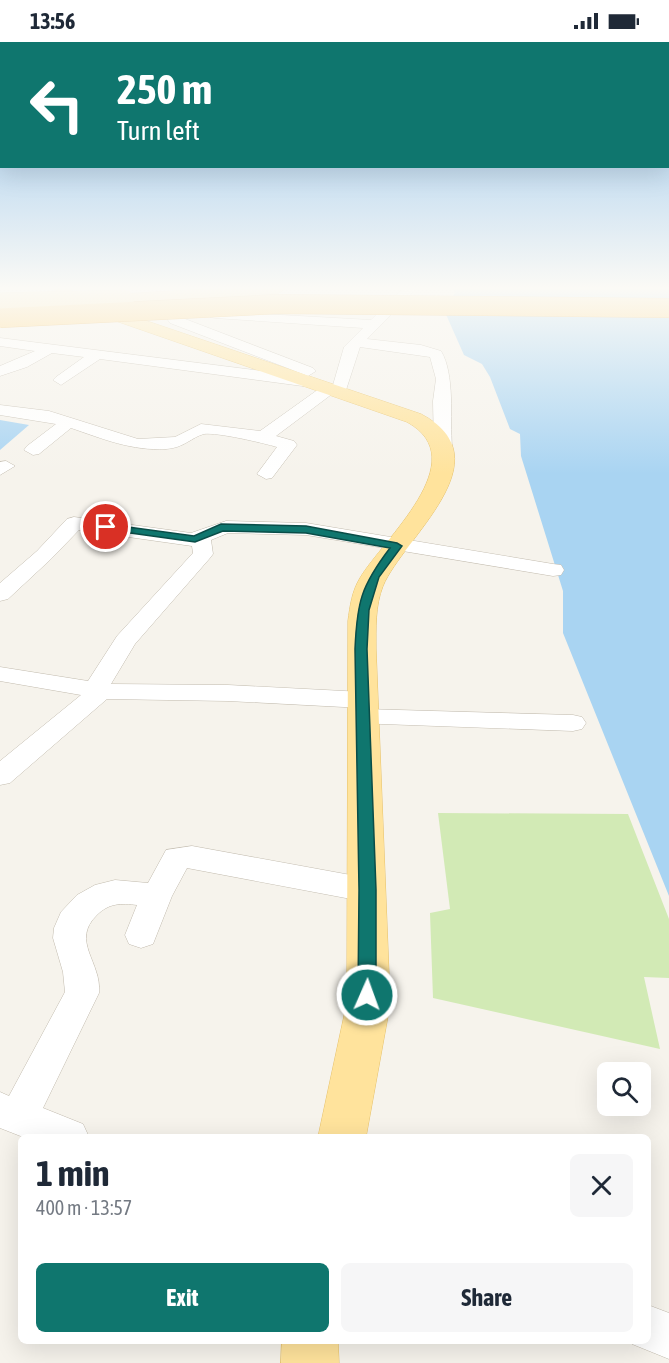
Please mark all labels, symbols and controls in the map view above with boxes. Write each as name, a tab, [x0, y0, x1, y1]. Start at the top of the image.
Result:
text: 13:56	[30, 8, 75, 34]
text: 250 m	[117, 65, 212, 113]
icon: left	[18, 66, 96, 144]
text: Turn left	[117, 115, 200, 146]
pin	[80, 501, 131, 552]
icon: arrive	[89, 510, 122, 543]
position arrow	[335, 963, 399, 1027]
map controls	[597, 1062, 651, 1116]
button: search	[597, 1062, 651, 1116]
text: 1 min	[36, 1152, 110, 1194]
button: close	[570, 1154, 633, 1217]
text: 400 m · 13:57	[36, 1196, 132, 1219]
button: Exit	[36, 1263, 329, 1332]
button: Share	[341, 1263, 633, 1332]

